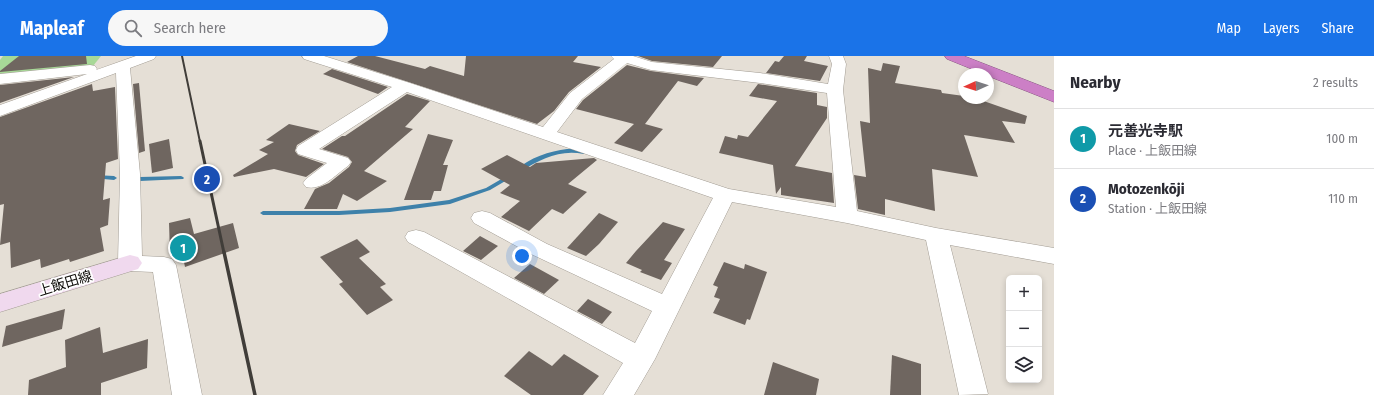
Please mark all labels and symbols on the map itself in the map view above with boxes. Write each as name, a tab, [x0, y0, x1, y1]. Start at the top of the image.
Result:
north arrow	[958, 68, 994, 104]
pin: 2	[194, 164, 220, 194]
pin: 1	[170, 233, 196, 263]
your location	[512, 246, 532, 266]
street label: 上飯田線	[36, 267, 94, 300]

